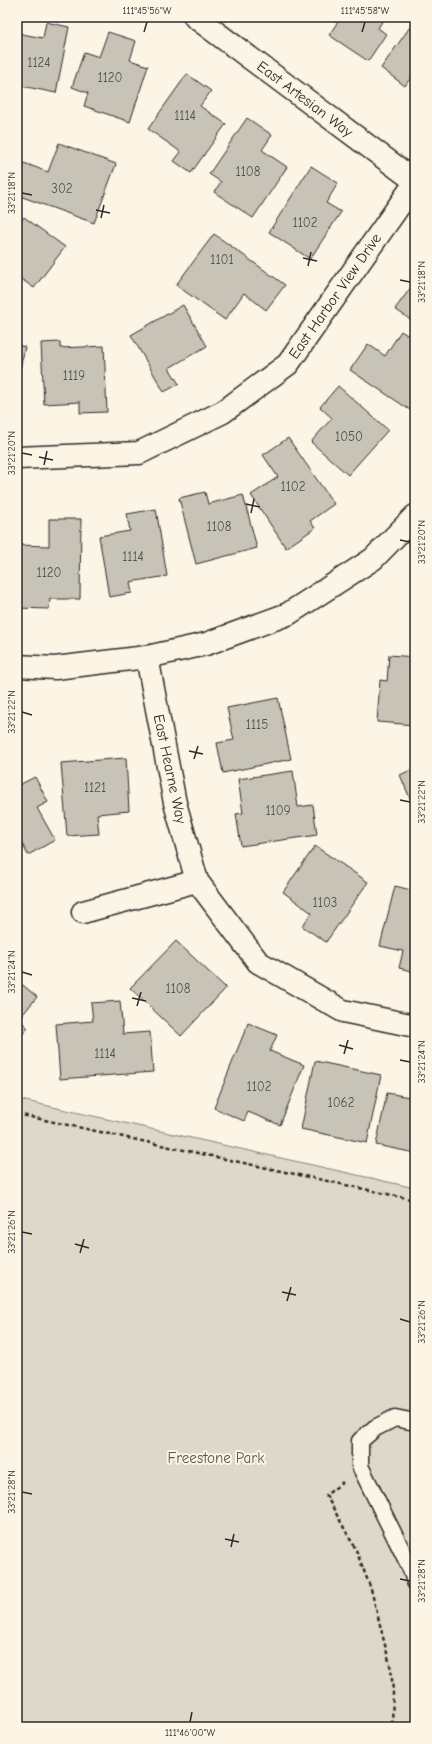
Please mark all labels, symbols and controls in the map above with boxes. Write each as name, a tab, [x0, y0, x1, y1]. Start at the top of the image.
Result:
text: 111°45'56"W	[123, 5, 172, 17]
text: 111°45'58"W	[341, 5, 390, 17]
house number: 1124	[27, 55, 51, 70]
street label: East Artesian Way	[253, 57, 357, 141]
house number: 1120	[97, 70, 123, 85]
house number: 1114	[174, 108, 196, 123]
house number: 1108	[236, 164, 261, 179]
text: 33°21'18"N	[6, 172, 18, 214]
house number: 302	[51, 181, 73, 196]
house number: 1102	[292, 215, 318, 230]
street label: East Harbor View Drive	[285, 229, 385, 362]
house number: 1101	[210, 252, 234, 267]
text: 33°21'18"N	[416, 261, 428, 303]
house number: 1119	[63, 368, 85, 383]
house number: 1050	[335, 429, 363, 444]
text: 33°21'20"N	[6, 431, 18, 475]
house number: 1102	[280, 479, 306, 494]
house number: 1108	[207, 519, 232, 534]
text: 33°21'20"N	[416, 520, 428, 564]
house number: 1114	[122, 549, 144, 564]
house number: 1120	[36, 565, 62, 580]
text: 33°21'22"N	[6, 690, 18, 734]
street label: East Hearne Way	[150, 713, 190, 826]
house number: 1115	[246, 717, 268, 732]
house number: 1121	[84, 780, 106, 795]
text: 33°21'22"N	[416, 780, 428, 824]
house number: 1109	[265, 803, 291, 818]
house number: 1103	[313, 895, 337, 910]
text: 33°21'24"N	[6, 950, 18, 994]
house number: 1108	[166, 981, 191, 996]
text: 33°21'24"N	[416, 1040, 428, 1084]
house number: 1114	[94, 1046, 116, 1061]
house number: 1102	[246, 1079, 272, 1094]
house number: 1062	[328, 1095, 355, 1110]
text: 33°21'26"N	[6, 1210, 18, 1254]
text: 33°21'26"N	[416, 1300, 428, 1344]
park label: Freestone Park	[168, 1449, 265, 1467]
text: 33°21'28"N	[6, 1470, 18, 1514]
text: 33°21'28"N	[416, 1559, 428, 1603]
text: 111°46'00"W	[165, 1727, 215, 1739]

